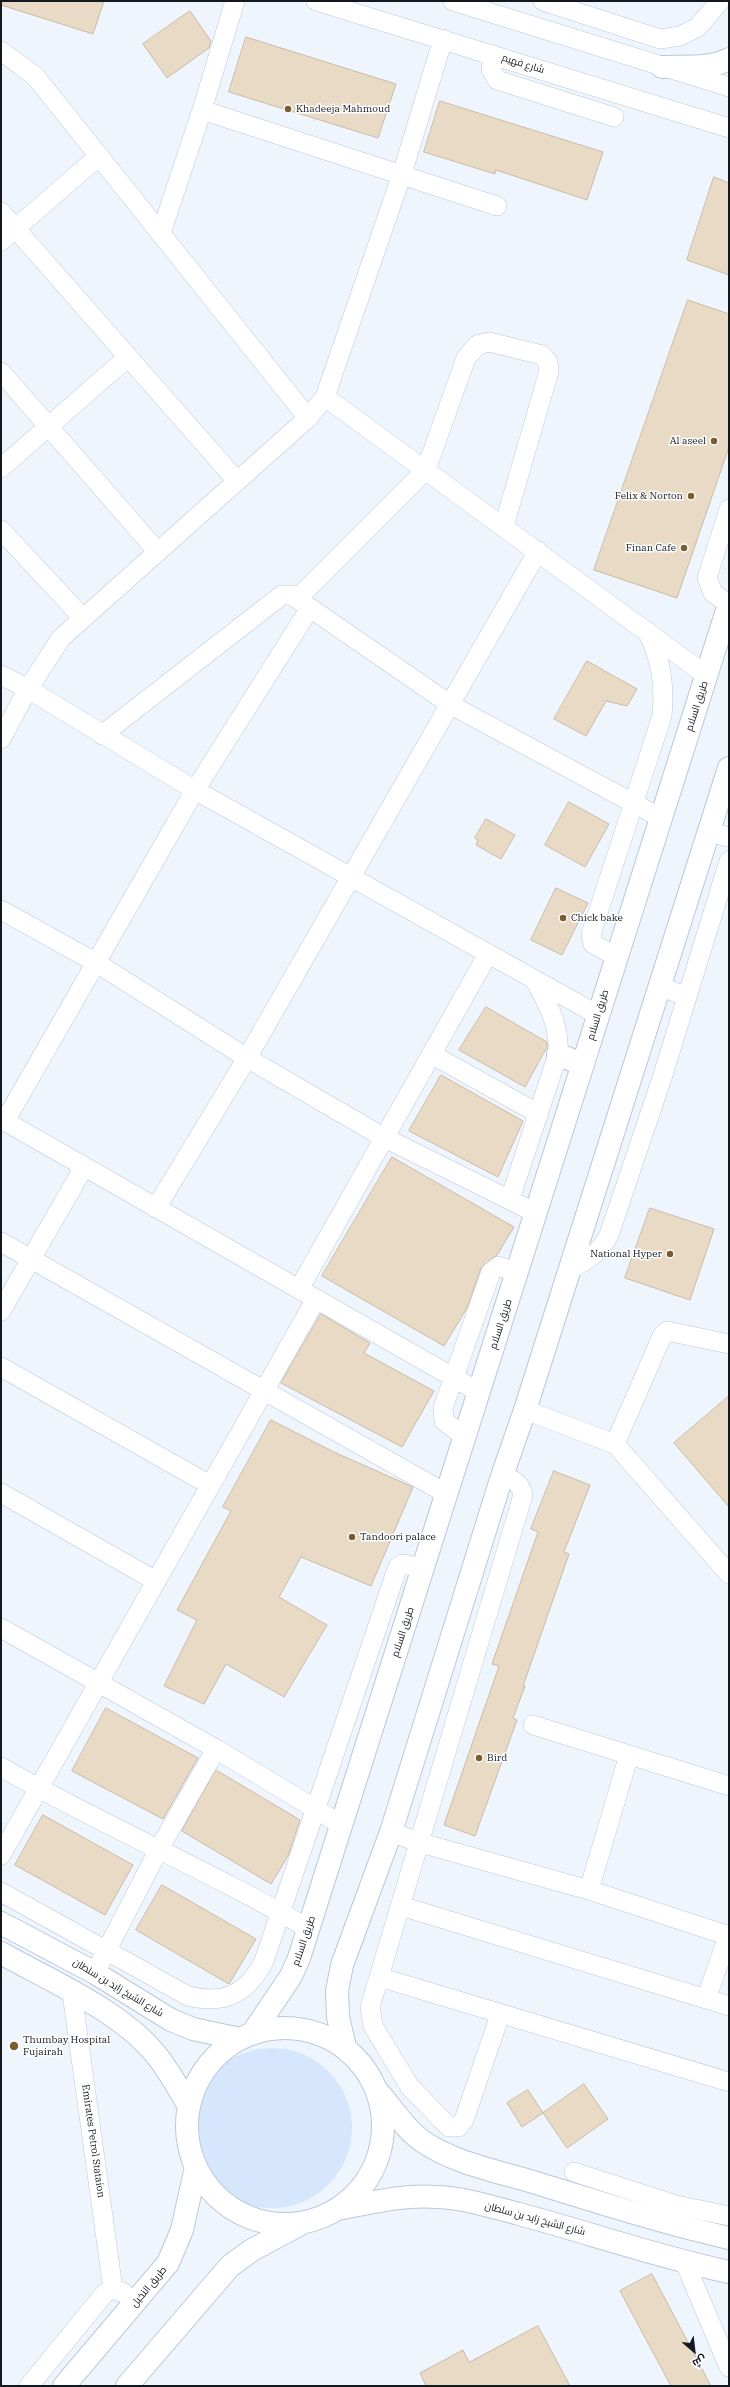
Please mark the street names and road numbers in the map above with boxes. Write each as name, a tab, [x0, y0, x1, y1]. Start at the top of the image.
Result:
street label: شارع فهيم	[500, 52, 546, 76]
street label: طريق السلام	[683, 679, 711, 733]
street label: طريق السلام	[585, 988, 611, 1042]
street label: طريق السلام	[487, 1297, 515, 1351]
street label: طريق السلام	[389, 1605, 417, 1659]
street label: طريق السلام	[290, 1914, 318, 1968]
street label: شارع الشيخ زايد بن سلطان	[71, 1956, 165, 2020]
street label: Emirates Petrol Stataion	[79, 2084, 107, 2198]
street label: شارع الشيخ زايد بن سلطان	[484, 2200, 586, 2238]
street label: طريق النخيل	[128, 2264, 170, 2310]

